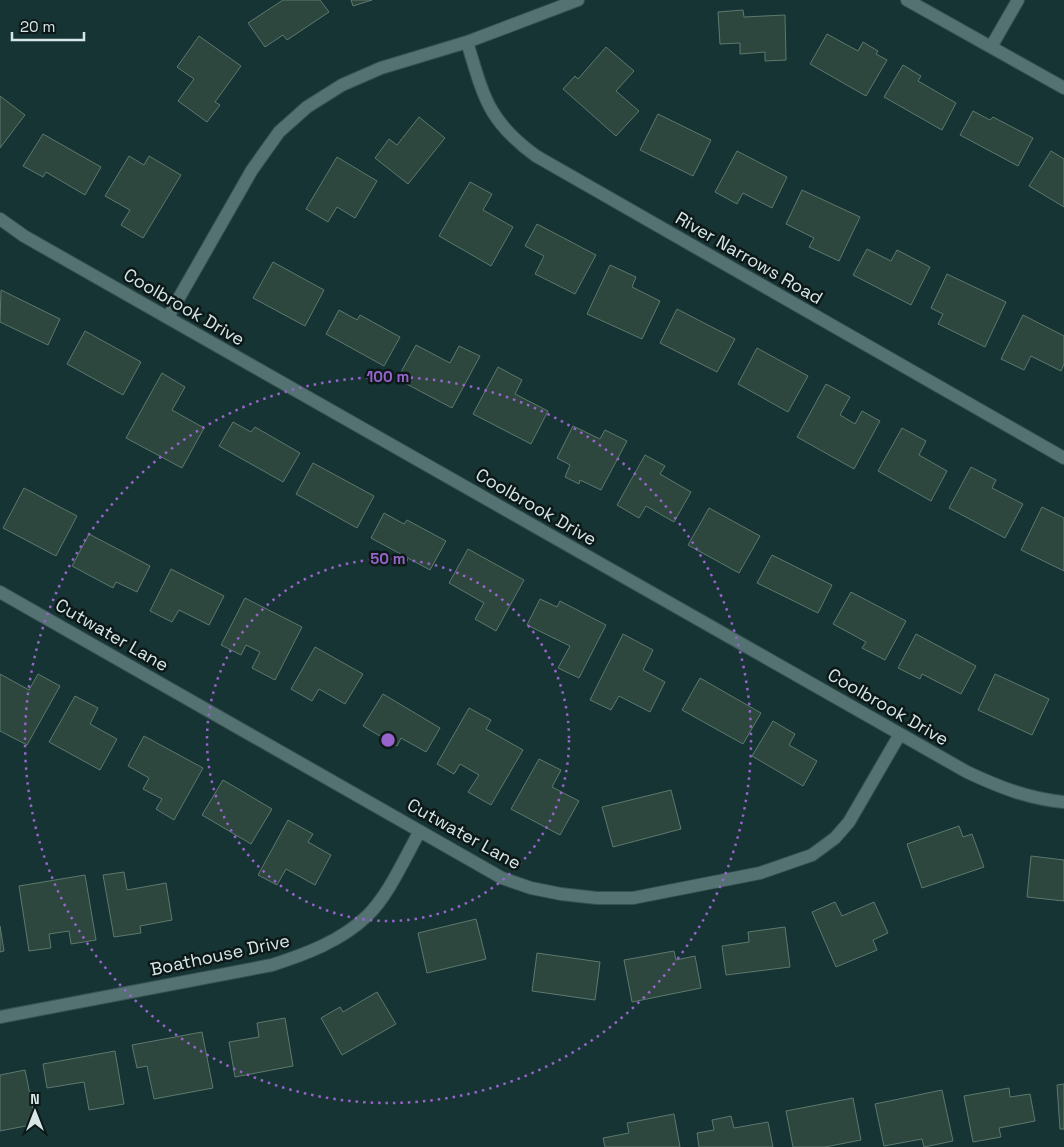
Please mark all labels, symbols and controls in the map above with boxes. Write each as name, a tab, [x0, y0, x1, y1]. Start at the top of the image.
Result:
scale bar	[12, 10, 85, 42]
text: 20 m	[20, 17, 55, 36]
street label: River Narrows Road	[671, 206, 827, 309]
street label: Coolbrook Drive	[120, 263, 249, 351]
text: 100 m	[367, 367, 409, 386]
street label: Coolbrook Drive	[472, 463, 601, 551]
text: 50 m	[370, 549, 406, 568]
street label: Cutwater Lane	[52, 593, 173, 676]
street label: Coolbrook Drive	[824, 663, 953, 751]
centre of rings	[379, 731, 397, 749]
street label: Cutwater Lane	[403, 793, 525, 874]
street label: Boathouse Drive	[148, 928, 292, 981]
north arrow	[10, 1087, 60, 1137]
text: N	[30, 1090, 40, 1108]

